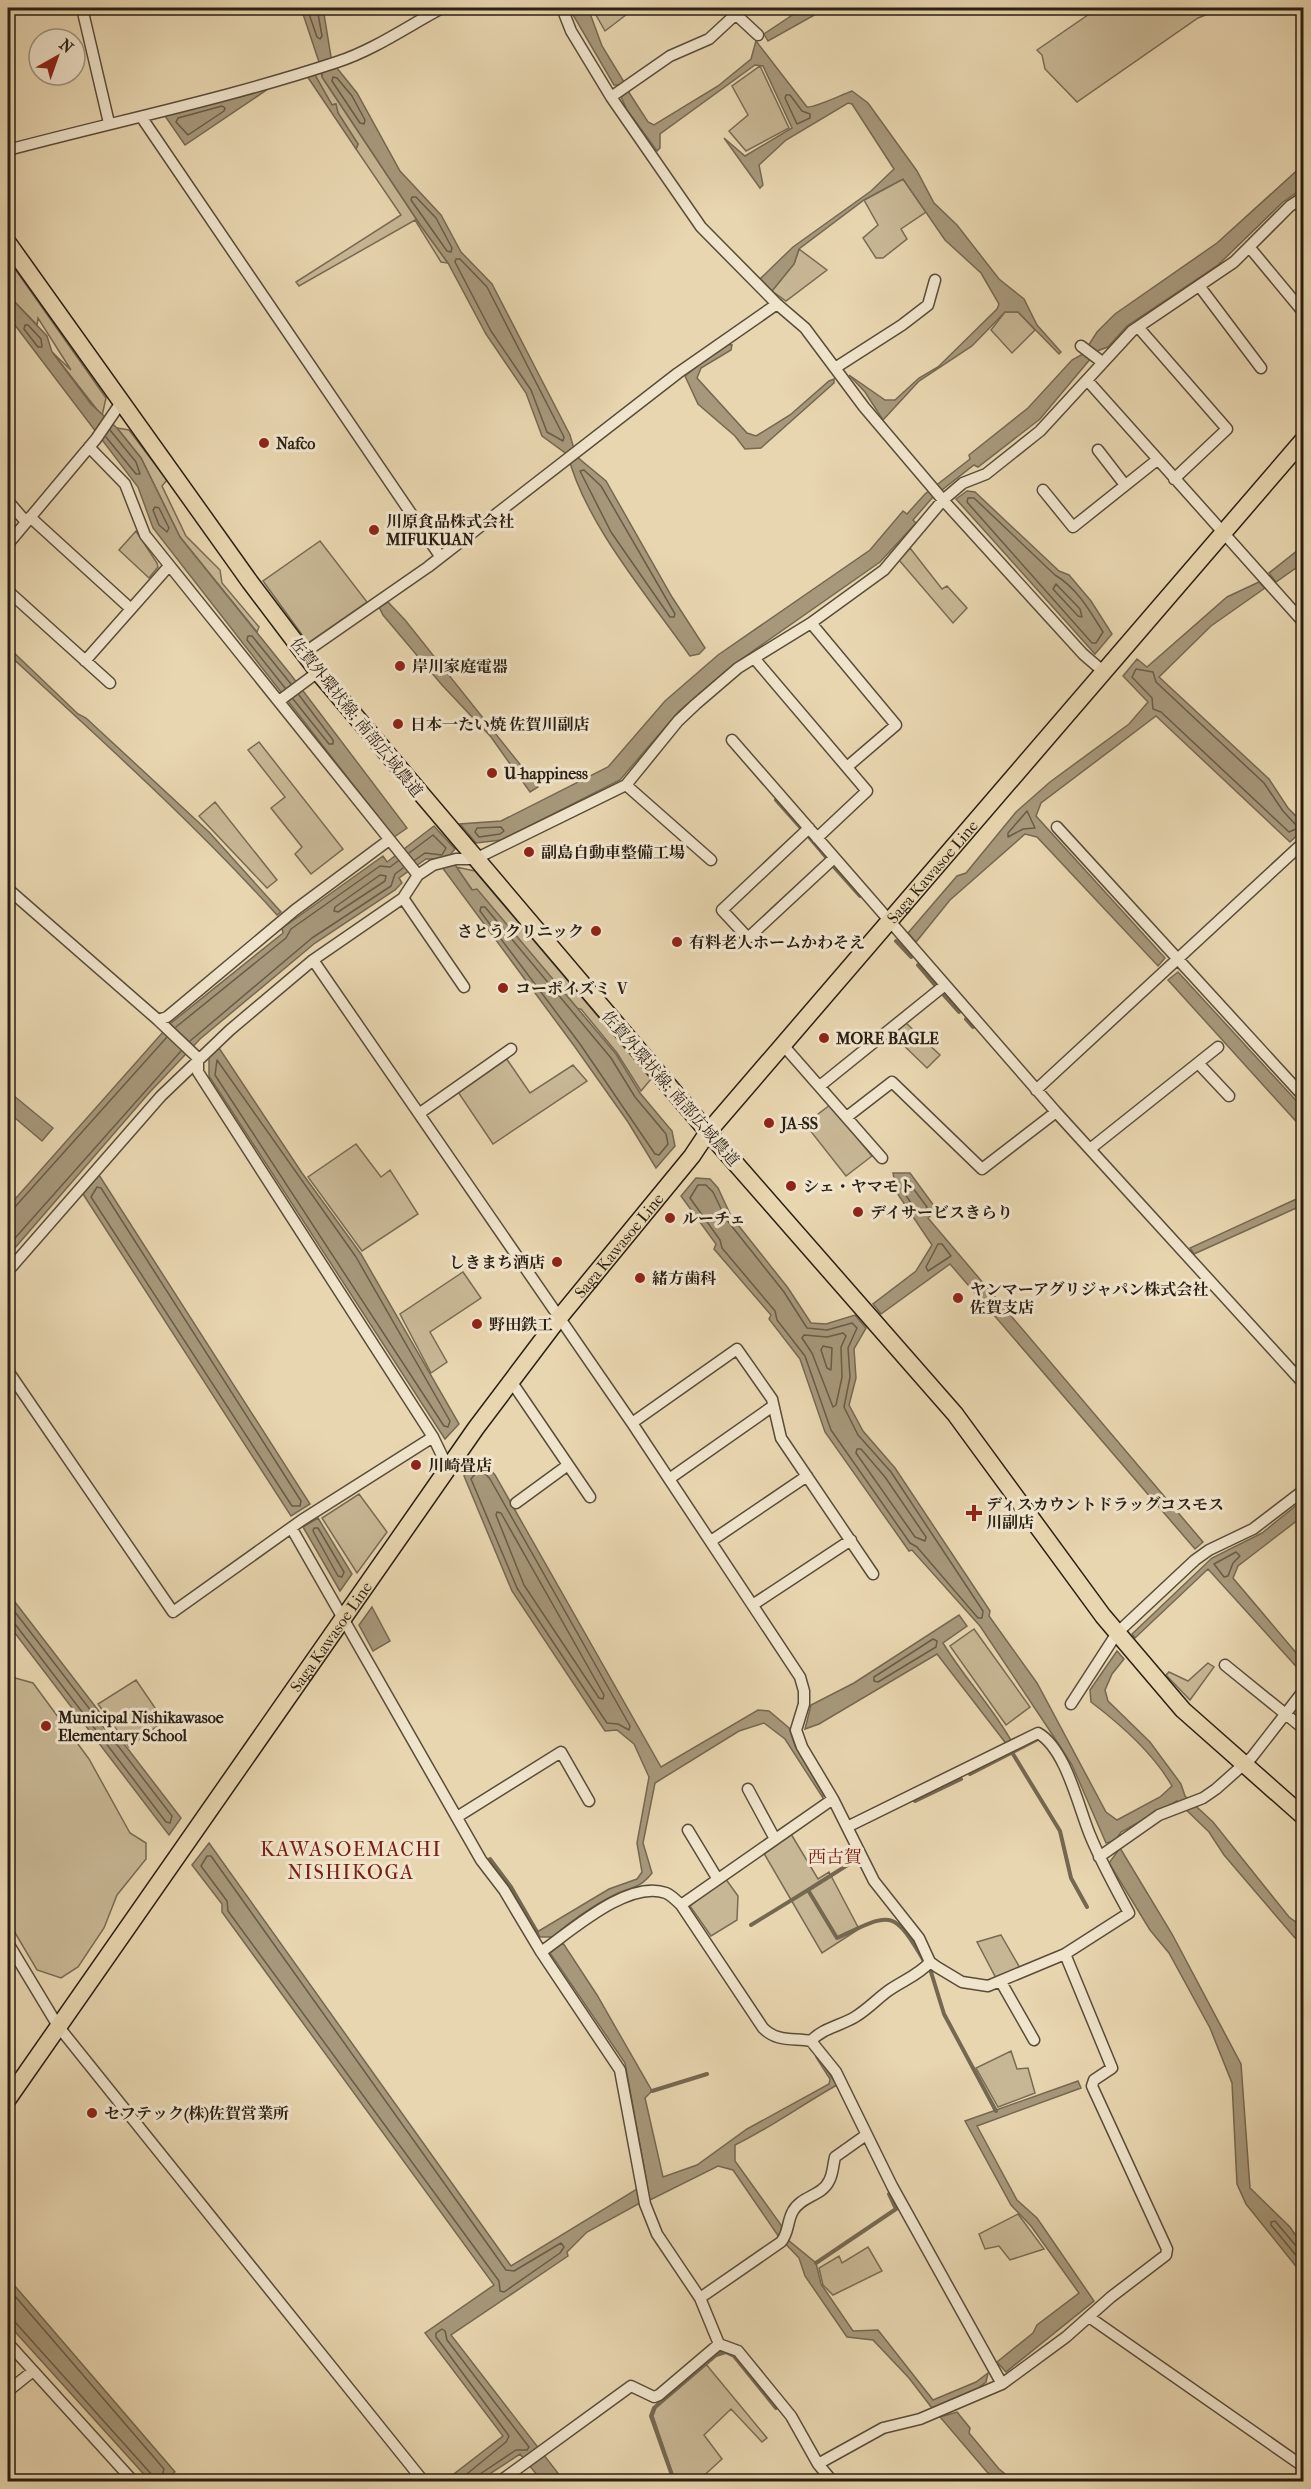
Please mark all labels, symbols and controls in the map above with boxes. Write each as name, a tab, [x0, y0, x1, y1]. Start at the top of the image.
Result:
north arrow	[27, 27, 87, 87]
text: N	[56, 35, 78, 58]
place label: Nafco	[276, 434, 315, 453]
marker: Nafco	[257, 436, 271, 450]
place label: 川原食品株式会社 MIFUKUAN	[385, 512, 514, 549]
marker: 川原食品株式会社 MIFUKUAN	[367, 523, 381, 537]
street label: 佐賀外環状線; 南部広域農道	[286, 634, 427, 801]
place label: 岸川家庭電器	[412, 657, 508, 676]
marker: 岸川家庭電器	[393, 659, 407, 673]
place label: 日本一たい焼 佐賀川副店	[410, 715, 589, 734]
marker: 日本一たい焼 佐賀川副店	[391, 717, 405, 731]
place label: U-happiness	[503, 764, 588, 784]
marker: U-happiness	[485, 766, 499, 780]
street label: Saga Kawasoe Line	[883, 816, 982, 927]
place label: 副島自動車整備工場	[541, 843, 685, 862]
marker: 副島自動車整備工場	[522, 845, 536, 859]
place label: さとうクリニック	[457, 922, 584, 941]
marker: さとうクリニック	[589, 924, 603, 938]
place label: 有料老人ホームかわそえ	[689, 933, 865, 952]
marker: 有料老人ホームかわそえ	[670, 935, 684, 949]
place label: コーポイズミ Ⅴ	[515, 979, 630, 998]
marker: コーポイズミ Ⅴ	[496, 981, 510, 995]
street label: 佐賀外環状線; 南部広域農道	[598, 1007, 743, 1170]
place label: MORE BAGLE	[835, 1029, 939, 1048]
marker: MORE BAGLE	[817, 1031, 831, 1045]
place label: JA-SS	[779, 1114, 818, 1134]
marker: JA-SS	[762, 1116, 776, 1130]
place label: シェ・ヤマモト	[803, 1177, 915, 1196]
marker: シェ・ヤマモト	[784, 1179, 798, 1193]
street label: Saga Kawasoe Line	[571, 1189, 668, 1302]
place label: デイサービスきらり	[870, 1203, 1013, 1222]
marker: デイサービスきらり	[851, 1205, 865, 1219]
place label: ルーチェ	[682, 1209, 746, 1228]
marker: ルーチェ	[663, 1211, 677, 1225]
place label: しきまち酒店	[449, 1253, 545, 1272]
marker: しきまち酒店	[550, 1255, 564, 1269]
place label: 緒方歯科	[652, 1269, 717, 1288]
marker: 緒方歯科	[633, 1271, 647, 1285]
place label: ヤンマーアグリジャパン株式会社 佐賀支店	[970, 1280, 1208, 1317]
marker: ヤンマーアグリジャパン株式会社 佐賀支店	[951, 1291, 965, 1305]
place label: 野田鉄工	[489, 1315, 553, 1334]
marker: 野田鉄工	[470, 1317, 484, 1331]
place label: 川崎畳店	[428, 1456, 492, 1475]
marker: 川崎畳店	[409, 1458, 423, 1472]
place label: ディスカウントドラッグコスモス 川副店	[986, 1495, 1224, 1532]
marker: ディスカウントドラッグコスモス 川副店	[967, 1506, 981, 1520]
street label: Saga Kawasoe Line	[286, 1578, 376, 1695]
place label: Municipal Nishikawasoe Elementary School	[57, 1708, 224, 1746]
marker: Municipal Nishikawasoe Elementary School	[39, 1719, 53, 1733]
district label: KAWASOEMACHI NISHIKOGA	[260, 1838, 442, 1884]
district label: 西古賀	[808, 1847, 862, 1868]
place label: セフテック(株)佐賀営業所	[104, 2104, 289, 2124]
marker: セフテック(株)佐賀営業所	[85, 2106, 99, 2120]

